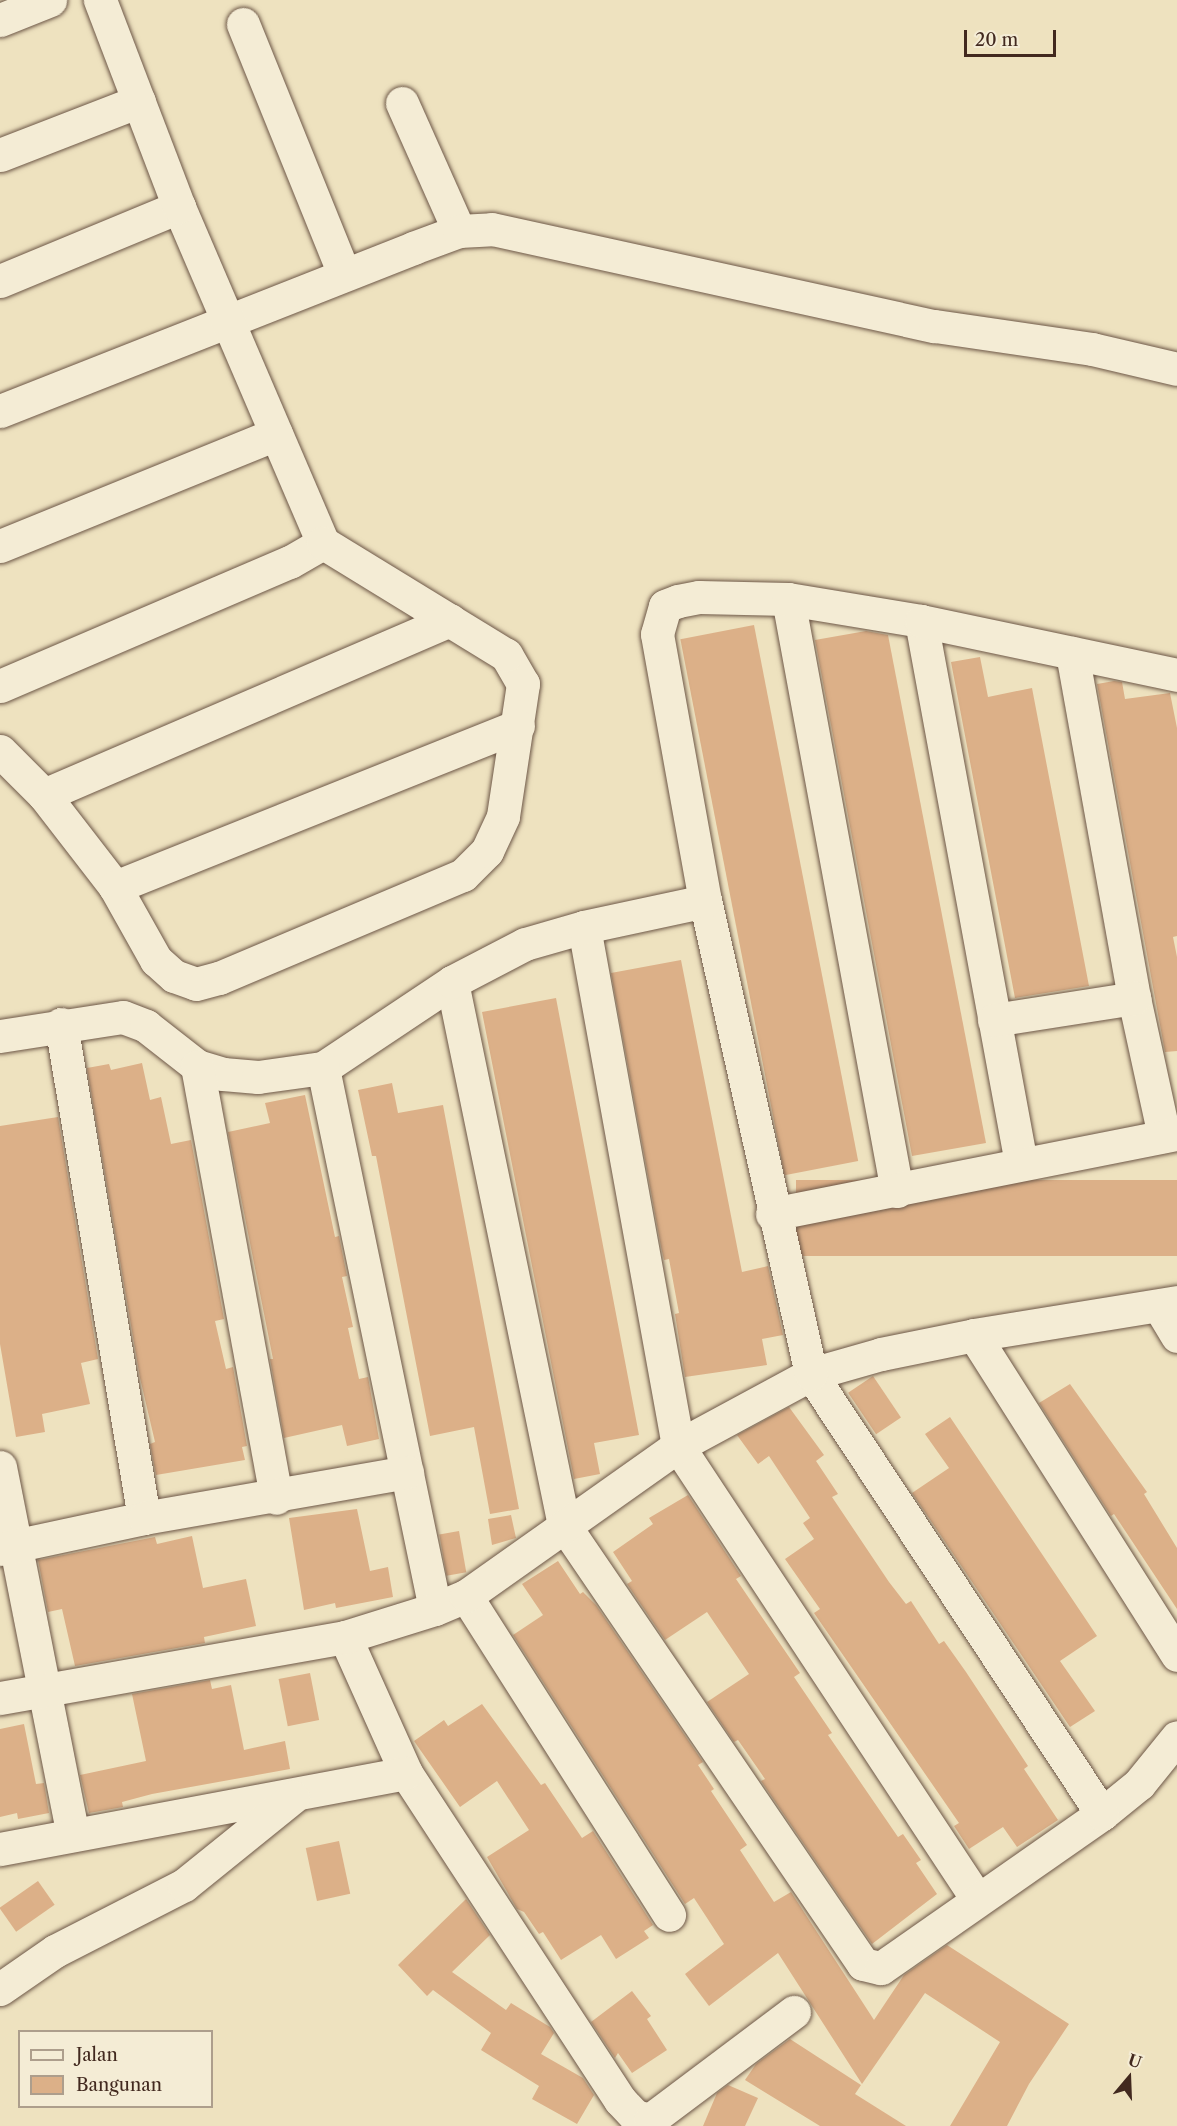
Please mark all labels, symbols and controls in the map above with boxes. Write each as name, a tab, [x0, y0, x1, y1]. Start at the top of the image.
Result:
scale bar	[967, 18, 1058, 56]
text: 20 m	[975, 29, 1018, 51]
legend	[18, 2030, 213, 2108]
text: Jalan	[76, 2044, 118, 2066]
north arrow	[1099, 2048, 1159, 2108]
text: U	[1125, 2049, 1144, 2073]
text: Bangunan	[76, 2074, 162, 2096]

